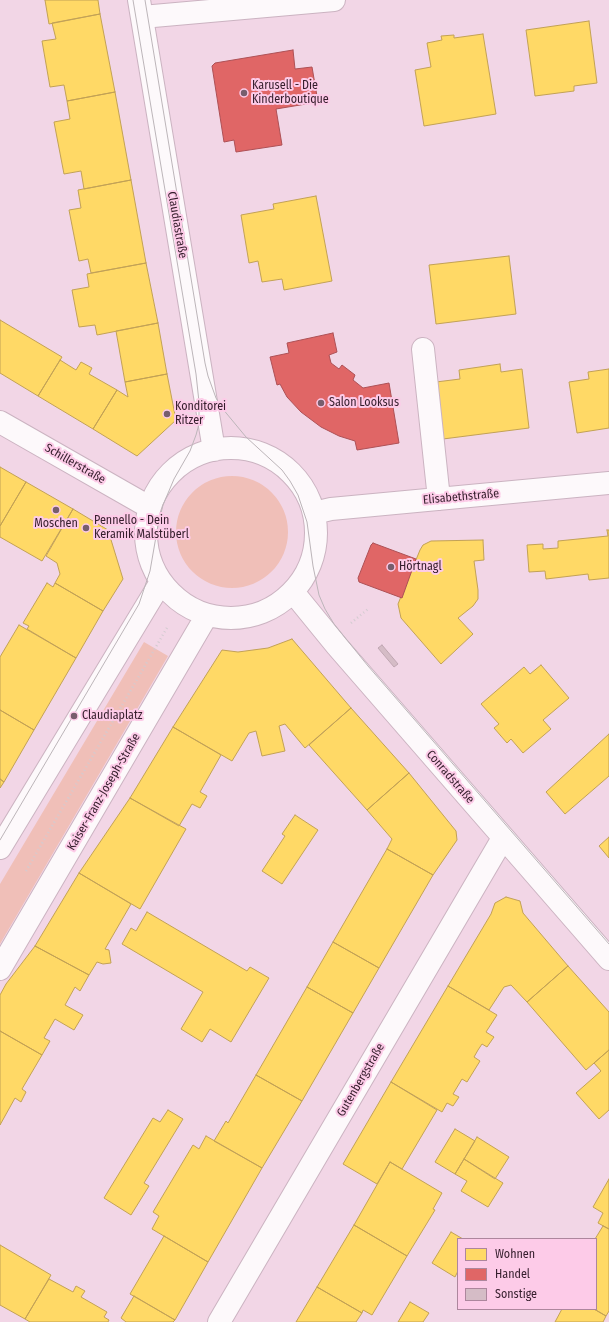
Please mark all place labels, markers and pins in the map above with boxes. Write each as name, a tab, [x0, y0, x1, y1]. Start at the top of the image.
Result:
place label: Karusell - Die Kinderboutique	[252, 79, 329, 107]
marker: Karusell - Die Kinderboutique	[239, 88, 249, 98]
place label: Salon Looksus	[329, 396, 399, 410]
marker: Salon Looksus	[316, 398, 326, 408]
place label: Konditorei Ritzer	[175, 400, 226, 428]
marker: Konditorei Ritzer	[162, 409, 172, 419]
marker: Moschen	[51, 505, 61, 515]
place label: Pennello - Dein Keramik Malstüberl	[94, 514, 189, 542]
place label: Moschen	[34, 517, 78, 531]
marker: Pennello - Dein Keramik Malstüberl	[81, 523, 91, 533]
place label: Hörtnagl	[399, 560, 442, 574]
marker: Hörtnagl	[386, 562, 396, 572]
place label: Claudiaplatz	[82, 709, 143, 723]
marker: Claudiaplatz	[69, 711, 79, 721]

